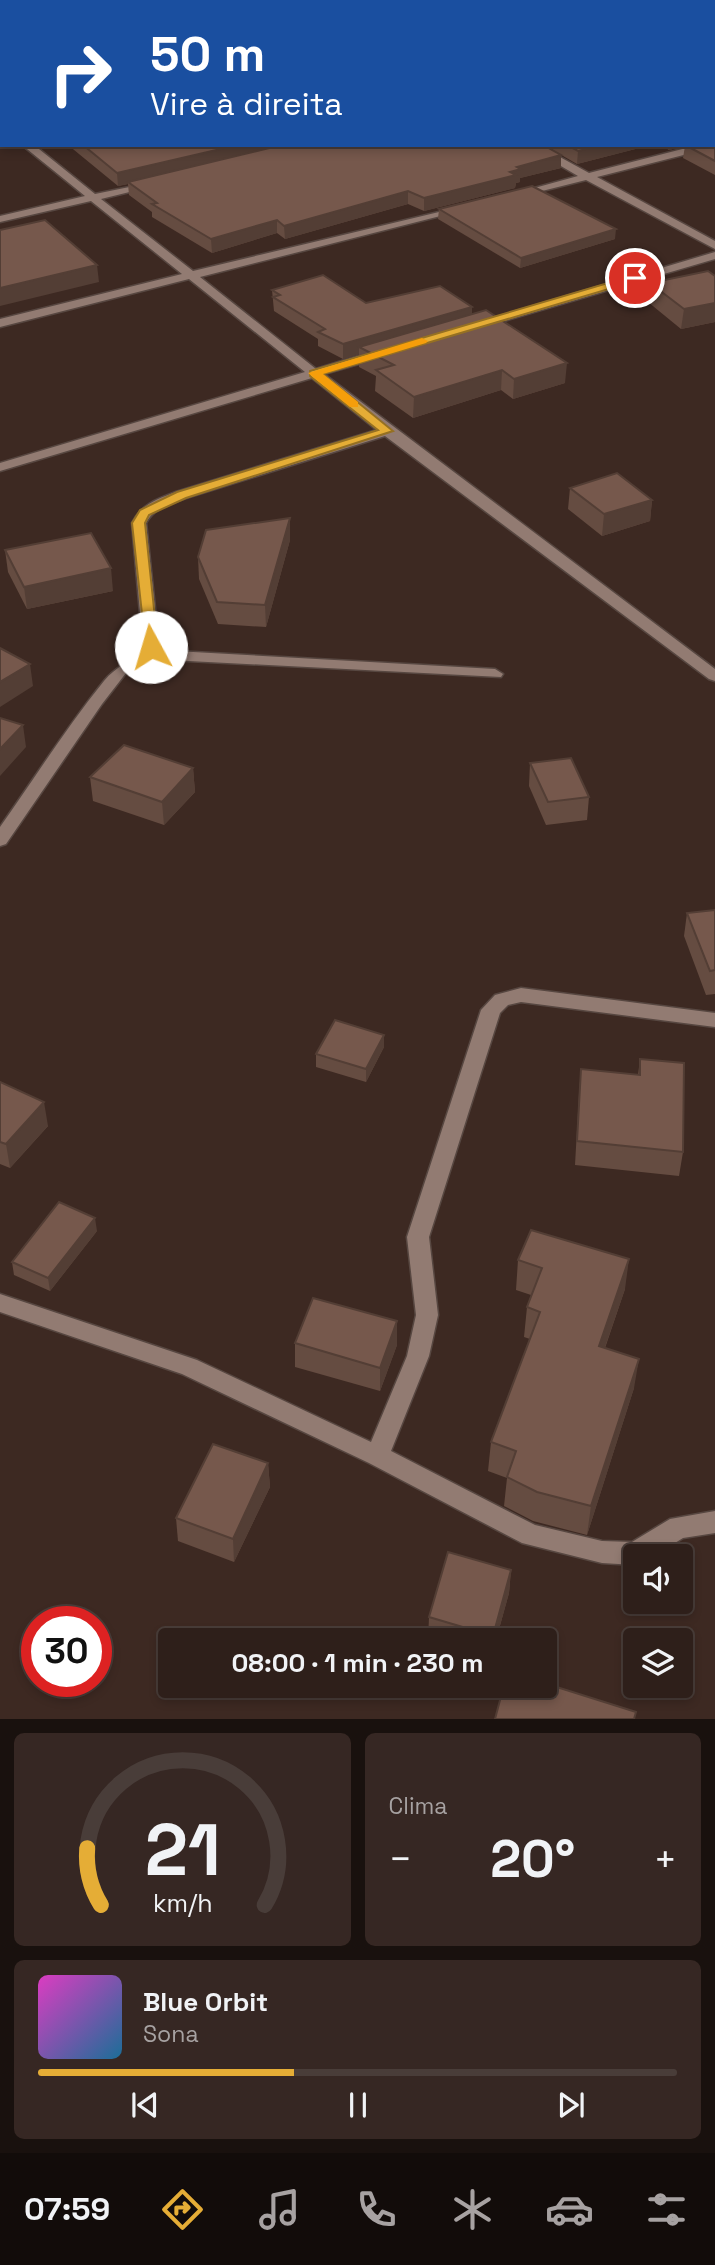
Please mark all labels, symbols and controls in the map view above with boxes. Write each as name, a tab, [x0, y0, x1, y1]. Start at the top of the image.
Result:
text: 50 m	[150, 23, 265, 85]
icon: right	[35, 28, 126, 119]
text: Vire à direita	[150, 84, 343, 124]
pin	[605, 248, 665, 308]
icon: arrive	[616, 259, 654, 297]
position arrow	[114, 610, 188, 684]
map controls	[623, 1544, 693, 1698]
button: sound	[623, 1544, 693, 1614]
speed limit sign: 30	[21, 1606, 112, 1697]
button: layers	[623, 1628, 693, 1698]
text: 08:00 · 1 min · 230 m	[231, 1646, 484, 1680]
text: Clima	[389, 1791, 448, 1821]
text: 21	[144, 1804, 220, 1897]
text: 20°	[490, 1826, 575, 1892]
text: −	[389, 1835, 412, 1883]
text: +	[653, 1835, 677, 1883]
text: km/h	[152, 1887, 212, 1919]
text: Blue Orbit	[143, 1985, 268, 2019]
text: Sona	[143, 2019, 199, 2049]
icon: previous	[126, 2086, 164, 2124]
icon: pause	[339, 2086, 377, 2124]
icon: next	[552, 2086, 590, 2124]
icon: directions	[158, 2185, 207, 2234]
icon: music	[255, 2185, 304, 2234]
icon: phone	[352, 2185, 401, 2234]
icon: climate	[448, 2185, 497, 2234]
icon: car	[545, 2185, 594, 2234]
icon: filters	[642, 2185, 691, 2234]
text: 07:59	[24, 2189, 110, 2229]

